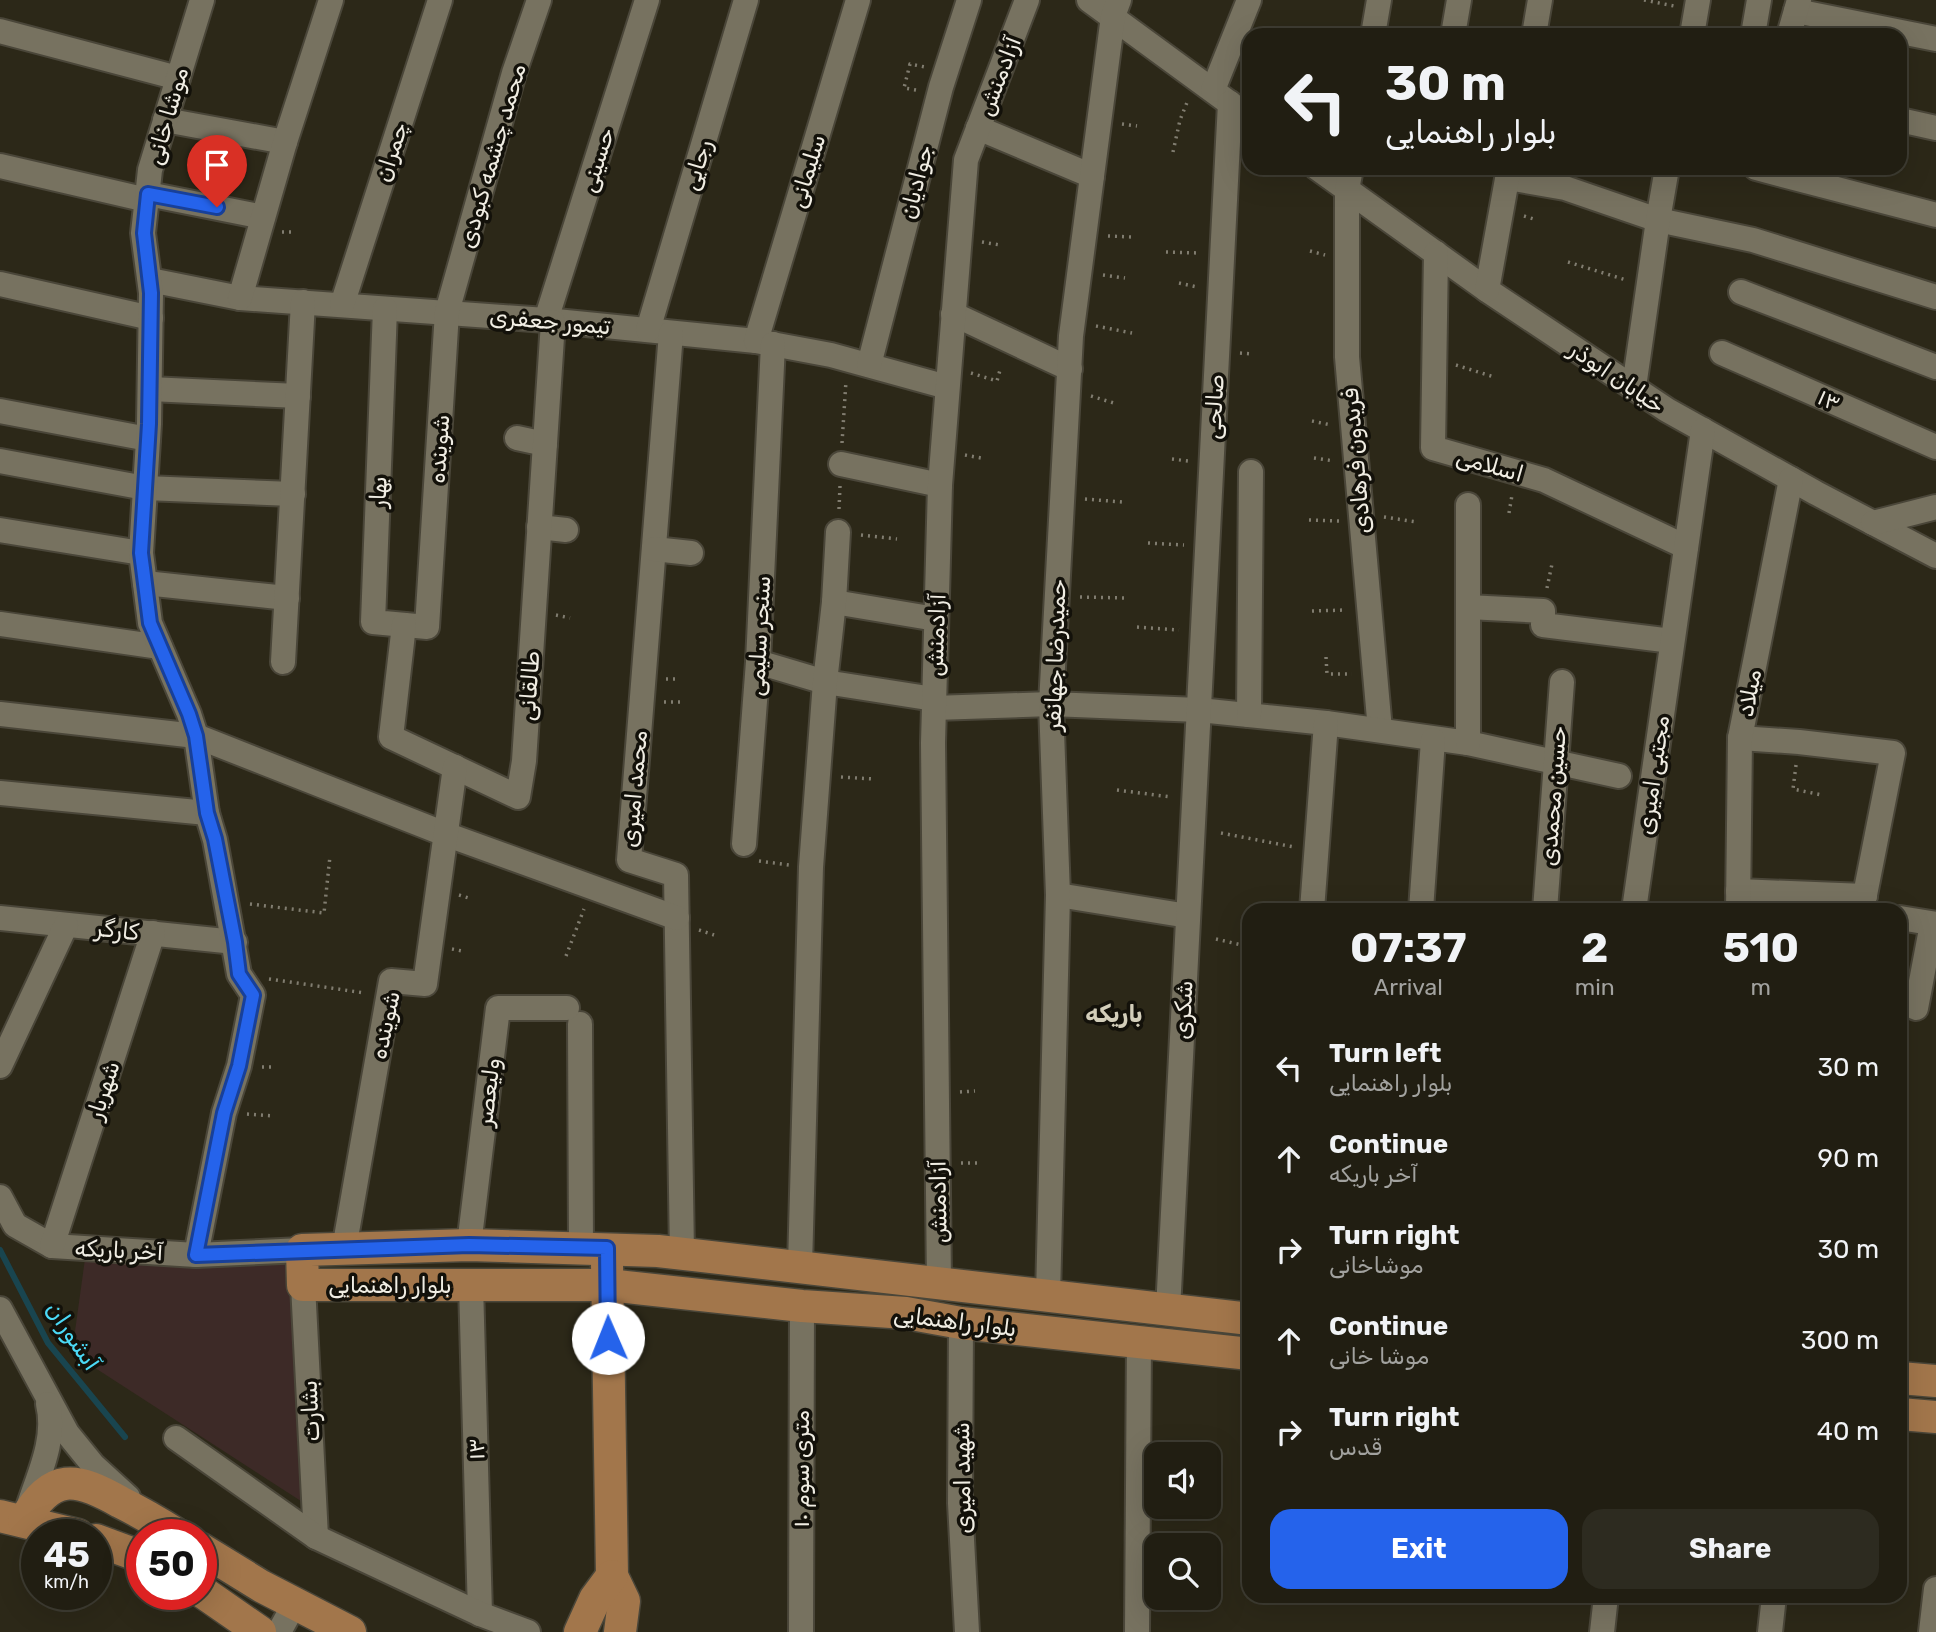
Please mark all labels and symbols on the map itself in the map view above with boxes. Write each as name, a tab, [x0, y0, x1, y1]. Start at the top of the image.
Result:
street label: آزادمنش	[971, 32, 1027, 120]
street label: محمد چشمه کبودی	[452, 61, 532, 251]
street label: موشا خانی	[140, 64, 194, 168]
street label: چمران	[368, 119, 414, 185]
street label: حسینی	[574, 124, 620, 196]
street label: سلیمانی	[783, 131, 831, 211]
pin	[187, 135, 247, 207]
street label: رجایی	[676, 136, 718, 194]
street label: جوادیان	[893, 142, 939, 222]
street label: تیمور جعفری	[488, 302, 612, 340]
street label: خیابان ابوذر	[1562, 334, 1670, 419]
street label: صالحی	[1198, 374, 1230, 440]
street label: ۱۳	[1813, 383, 1845, 417]
street label: فریدون فرهادی	[1336, 387, 1376, 535]
street label: شوینده	[423, 413, 455, 485]
street label: اسلامی	[1453, 442, 1527, 488]
street label: بهار	[363, 476, 393, 510]
street label: سنجر سلیمی	[742, 575, 776, 697]
street label: حمیدرضا جهانفر	[1038, 579, 1072, 733]
street label: آزادمنش	[921, 593, 951, 677]
street label: طالقانی	[513, 650, 545, 722]
street label: میلاد	[1731, 667, 1767, 719]
street label: مجتبی امیری	[1631, 713, 1675, 837]
street label: حسین محمدی	[1534, 725, 1572, 867]
street label: محمد امیری	[615, 729, 653, 849]
street label: کارگر	[92, 914, 141, 946]
street label: شکری	[1167, 980, 1199, 1040]
street label: شوینده	[364, 988, 406, 1062]
district label: باریکه	[1085, 1000, 1143, 1028]
street label: ولیعصر	[470, 1056, 506, 1130]
street label: شهریار	[80, 1057, 126, 1125]
street label: آزادمنش	[923, 1160, 953, 1244]
street label: آخر باریکه	[74, 1234, 164, 1266]
street label: بلوار راهنمایی	[328, 1271, 452, 1299]
water label: آبشوران	[40, 1296, 106, 1376]
street label: بلوار راهنمایی	[892, 1300, 1018, 1342]
position arrow	[571, 1301, 645, 1375]
street label: بشارت	[294, 1380, 326, 1442]
street label: ۱۰ متری سوم	[787, 1410, 816, 1528]
street label: شهید امیری	[947, 1422, 977, 1534]
street label: ۱۳	[462, 1437, 490, 1461]
speed limit sign: 50	[126, 1519, 217, 1610]

